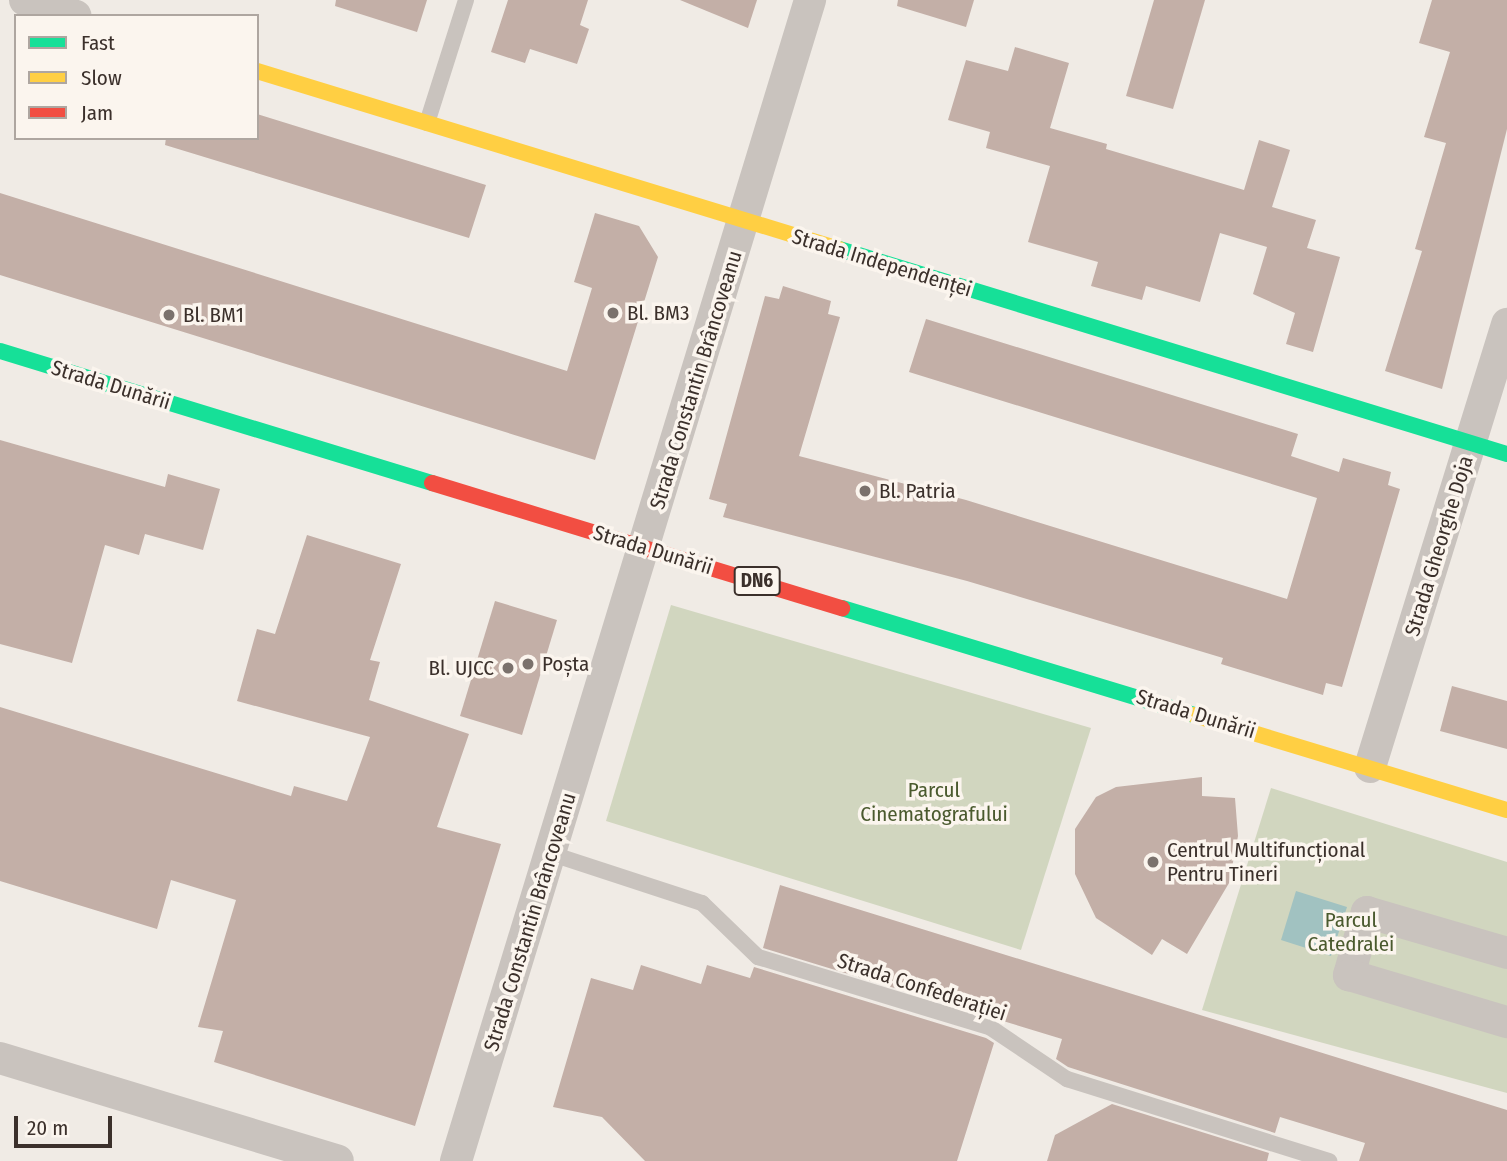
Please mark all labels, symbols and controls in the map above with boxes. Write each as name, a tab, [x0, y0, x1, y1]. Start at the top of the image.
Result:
legend	[14, 14, 259, 140]
text: Fast	[81, 30, 115, 56]
text: Slow	[81, 65, 122, 91]
text: Jam	[81, 100, 113, 126]
street label: Strada Independenței	[789, 224, 975, 302]
street label: Strada Constantin Brâncoveanu	[645, 248, 747, 512]
place label: Bl. BM3	[627, 300, 689, 326]
place label: Bl. BM1	[183, 302, 244, 328]
marker: Bl. BM3	[605, 305, 621, 321]
marker: Bl. BM1	[161, 307, 177, 323]
street label: Strada Dunării	[48, 355, 174, 415]
street label: Strada Gheorghe Doja	[1400, 453, 1478, 639]
place label: Bl. Patria	[879, 478, 955, 504]
marker: Bl. Patria	[857, 483, 873, 499]
street label: Strada Dunării	[590, 520, 716, 580]
road number: DN6	[732, 566, 782, 596]
place label: Poșta	[542, 651, 589, 677]
place label: Bl. UJCC	[429, 655, 494, 681]
marker: Poșta	[520, 656, 536, 672]
marker: Bl. UJCC	[500, 660, 516, 676]
street label: Strada Dunării	[1133, 684, 1259, 744]
park label: Parcul Cinematografului	[860, 777, 1008, 827]
street label: Strada Constantin Brâncoveanu	[479, 790, 581, 1054]
place label: Centrul Multifuncțional Pentru Tineri	[1167, 837, 1365, 887]
marker: Centrul Multifuncțional Pentru Tineri	[1145, 854, 1161, 870]
park label: Parcul Catedralei	[1308, 907, 1394, 957]
street label: Strada Confederației	[834, 948, 1010, 1026]
scale bar	[18, 1102, 116, 1146]
text: 20 m	[27, 1115, 68, 1141]

